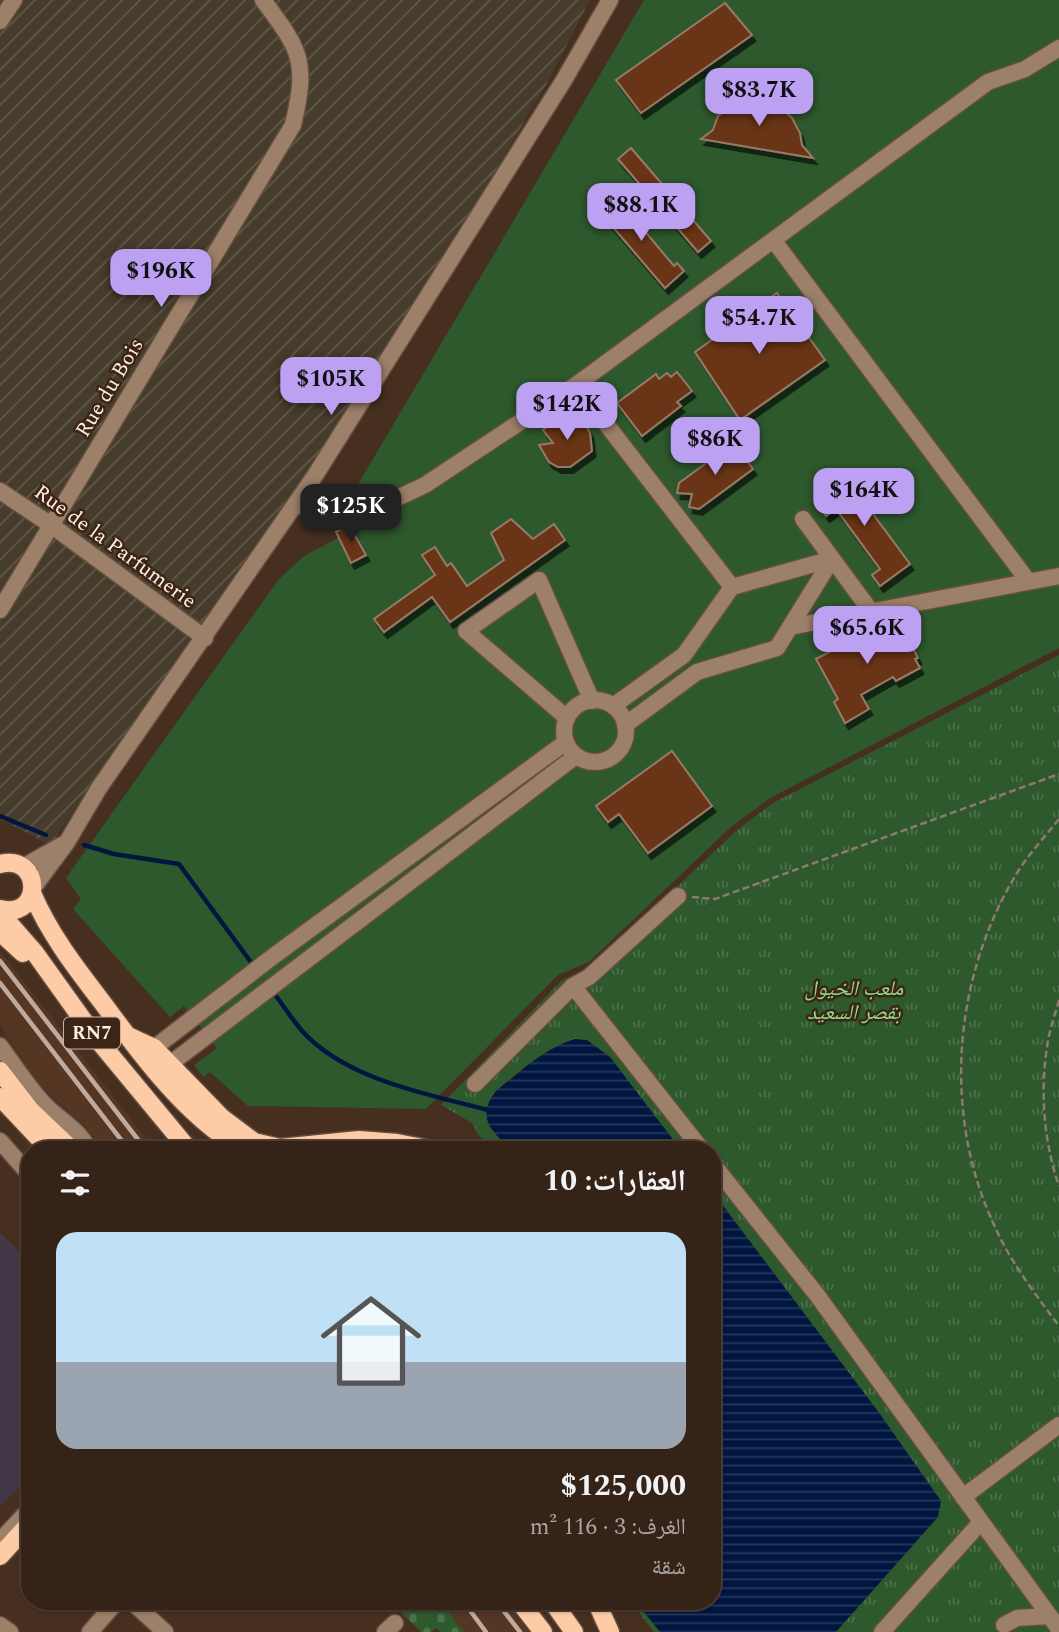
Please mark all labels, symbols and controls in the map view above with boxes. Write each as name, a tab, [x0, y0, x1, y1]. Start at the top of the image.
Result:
pin: $83.7K	[702, 68, 816, 128]
text: $83.7K	[721, 73, 797, 108]
pin: $88.1K	[584, 184, 698, 243]
text: $88.1K	[603, 188, 679, 223]
pin: $196K	[112, 250, 210, 309]
text: $196K	[126, 254, 196, 289]
pin: $54.7K	[702, 296, 816, 356]
text: $54.7K	[721, 301, 797, 336]
street label: Rue du Bois	[68, 332, 152, 444]
pin: $105K	[282, 358, 380, 417]
text: $105K	[296, 362, 366, 397]
pin: $142K	[518, 382, 616, 442]
text: $142K	[532, 387, 602, 422]
pin: $86K	[674, 418, 756, 477]
text: $86K	[687, 422, 743, 457]
pin: $164K	[815, 468, 913, 528]
text: $164K	[829, 473, 899, 508]
street label: Rue de la Parfumerie	[27, 477, 203, 617]
pin: $125K	[302, 484, 400, 544]
text: $125K	[316, 489, 386, 524]
pin: $65.6K	[810, 606, 924, 666]
text: $65.6K	[829, 611, 905, 646]
park label: ملعب الخيول بقصر السعيد	[805, 973, 904, 1029]
road number: RN7	[64, 1018, 120, 1049]
text: العقارات: 10	[543, 1158, 686, 1204]
icon: filters	[56, 1164, 94, 1202]
icon: home	[308, 1278, 434, 1404]
text: $125,000	[560, 1463, 686, 1509]
text: الغرف: 3 · 116 m²	[530, 1510, 686, 1545]
text: شقة	[652, 1550, 686, 1585]

